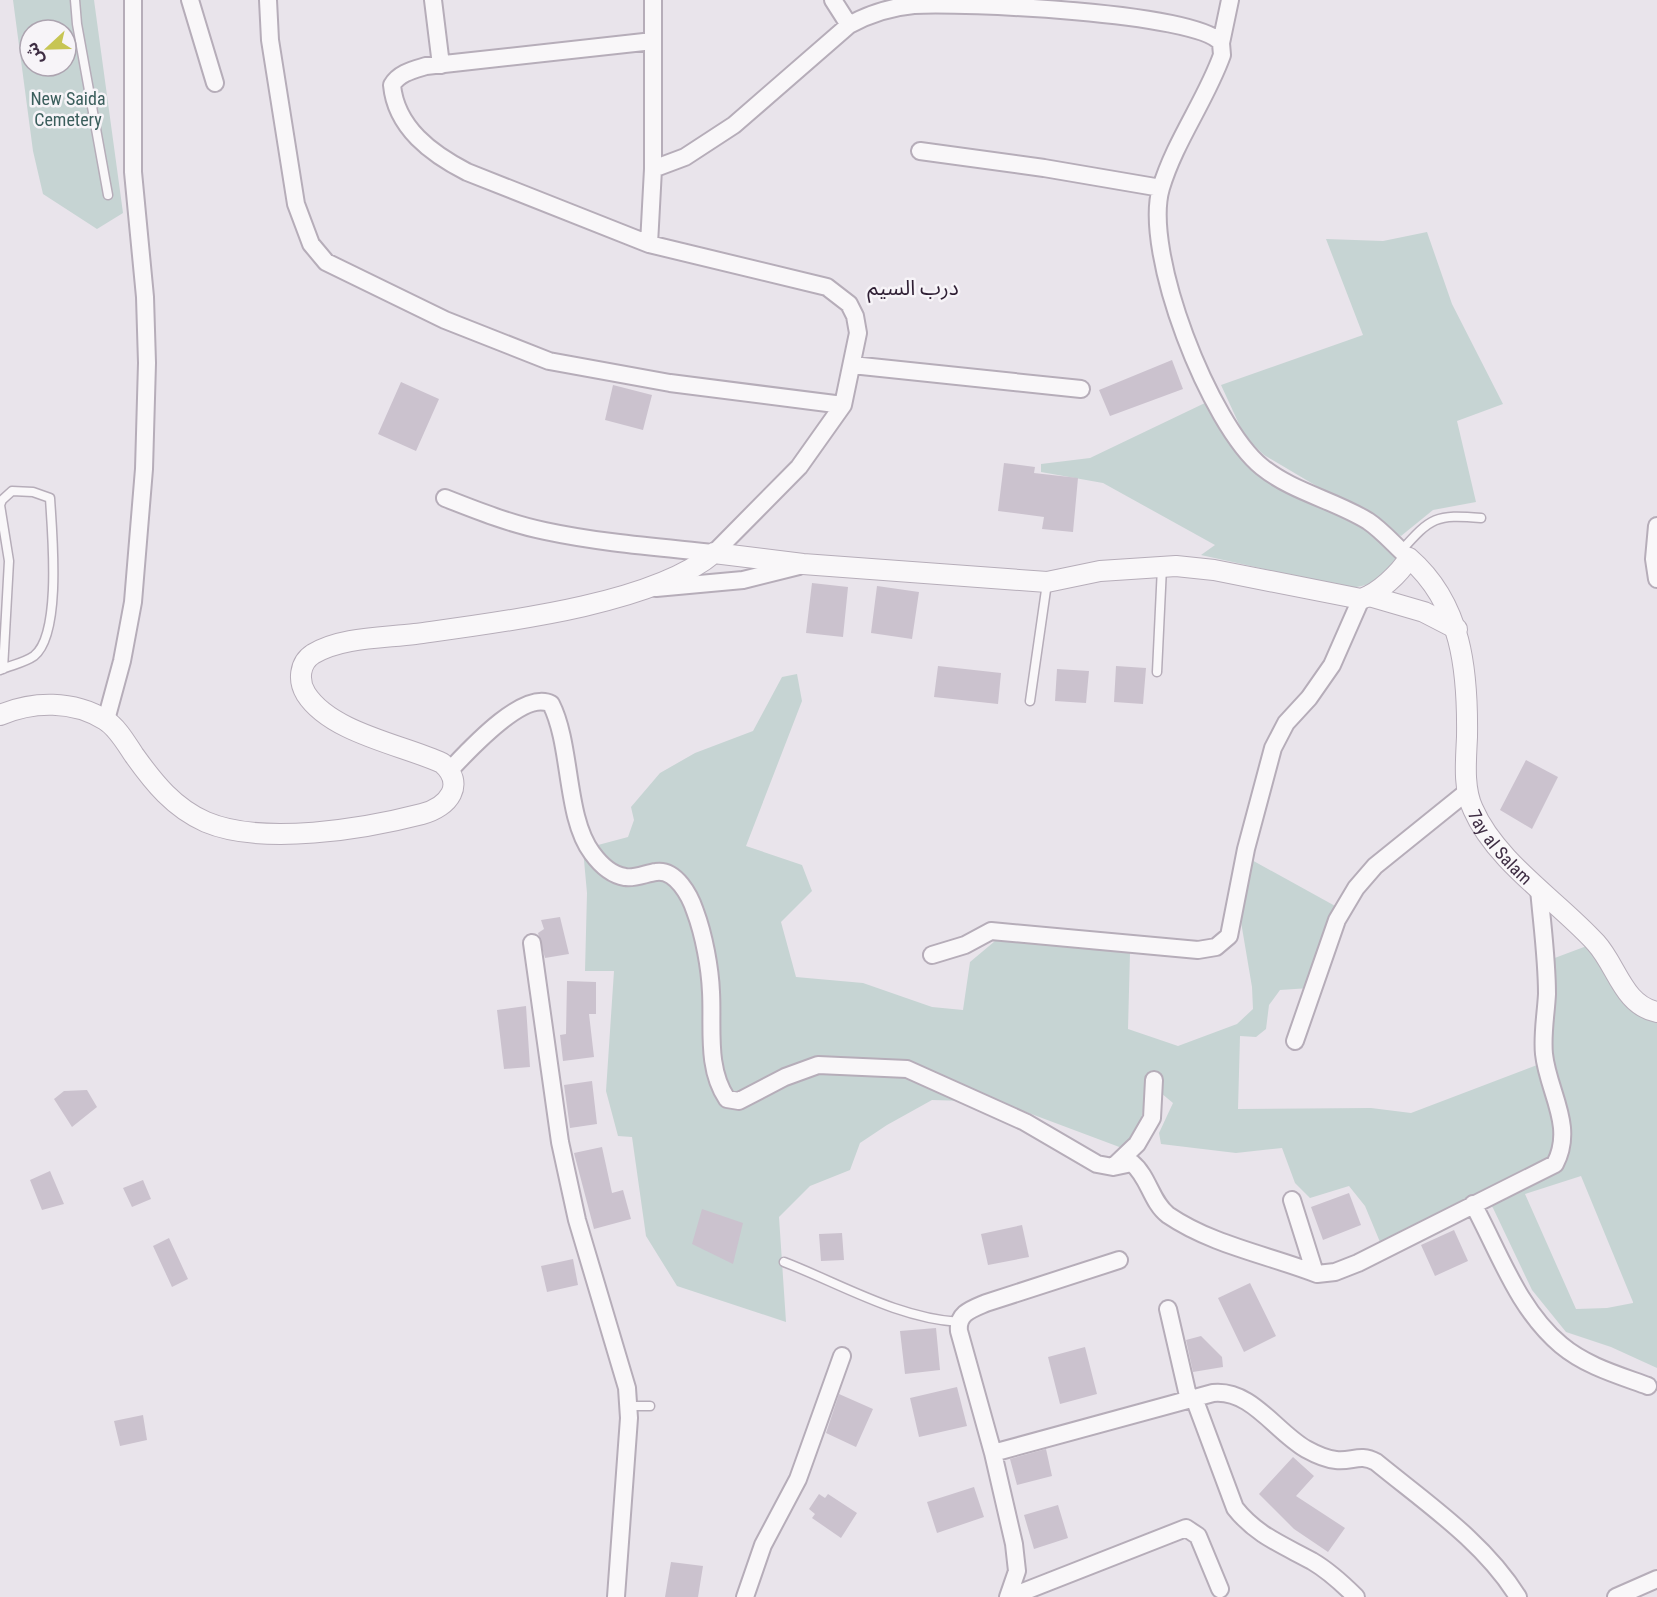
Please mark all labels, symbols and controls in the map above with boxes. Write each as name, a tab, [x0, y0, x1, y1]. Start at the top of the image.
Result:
north arrow	[18, 18, 78, 78]
text: ش	[22, 40, 47, 67]
park label: New Saida Cemetery	[30, 88, 106, 130]
district label: درب السيم	[867, 276, 959, 303]
street label: 7ay al Salam	[1464, 806, 1537, 888]

